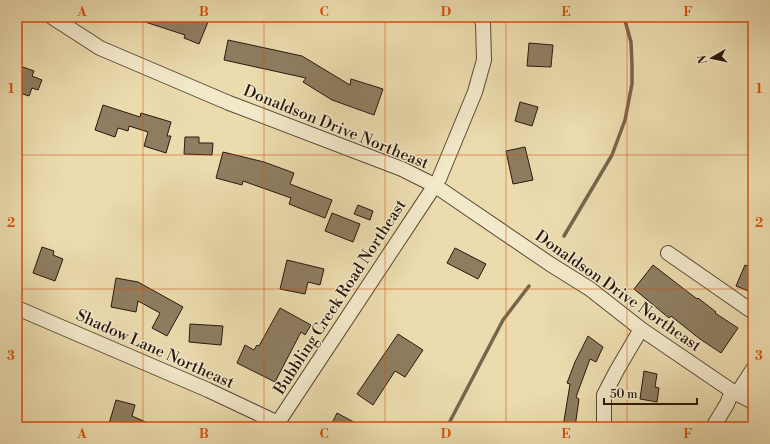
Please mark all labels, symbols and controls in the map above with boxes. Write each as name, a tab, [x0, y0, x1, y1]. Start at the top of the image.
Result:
text: A	[76, 4, 87, 20]
text: B	[199, 4, 209, 20]
text: C	[319, 4, 329, 20]
text: D	[441, 4, 451, 20]
text: E	[561, 4, 571, 20]
text: F	[683, 4, 693, 20]
north arrow	[692, 38, 732, 78]
text: N	[695, 54, 711, 65]
text: 1	[8, 81, 15, 97]
street label: Donaldson Drive Northeast	[240, 81, 432, 174]
text: 1	[756, 81, 763, 97]
street label: Bubbling Creek Road Northeast	[269, 196, 411, 399]
text: 2	[7, 215, 15, 231]
text: 2	[755, 215, 763, 231]
street label: Donaldson Drive Northeast	[531, 226, 705, 356]
street label: Shadow Lane Northeast	[73, 305, 237, 393]
text: 3	[7, 348, 15, 364]
text: 3	[755, 348, 763, 364]
scale bar	[604, 380, 697, 406]
text: 50 m	[610, 387, 638, 402]
text: A	[76, 426, 87, 442]
text: B	[199, 426, 209, 442]
text: C	[319, 426, 329, 442]
text: D	[441, 426, 451, 442]
text: E	[561, 426, 571, 442]
text: F	[683, 426, 693, 442]

